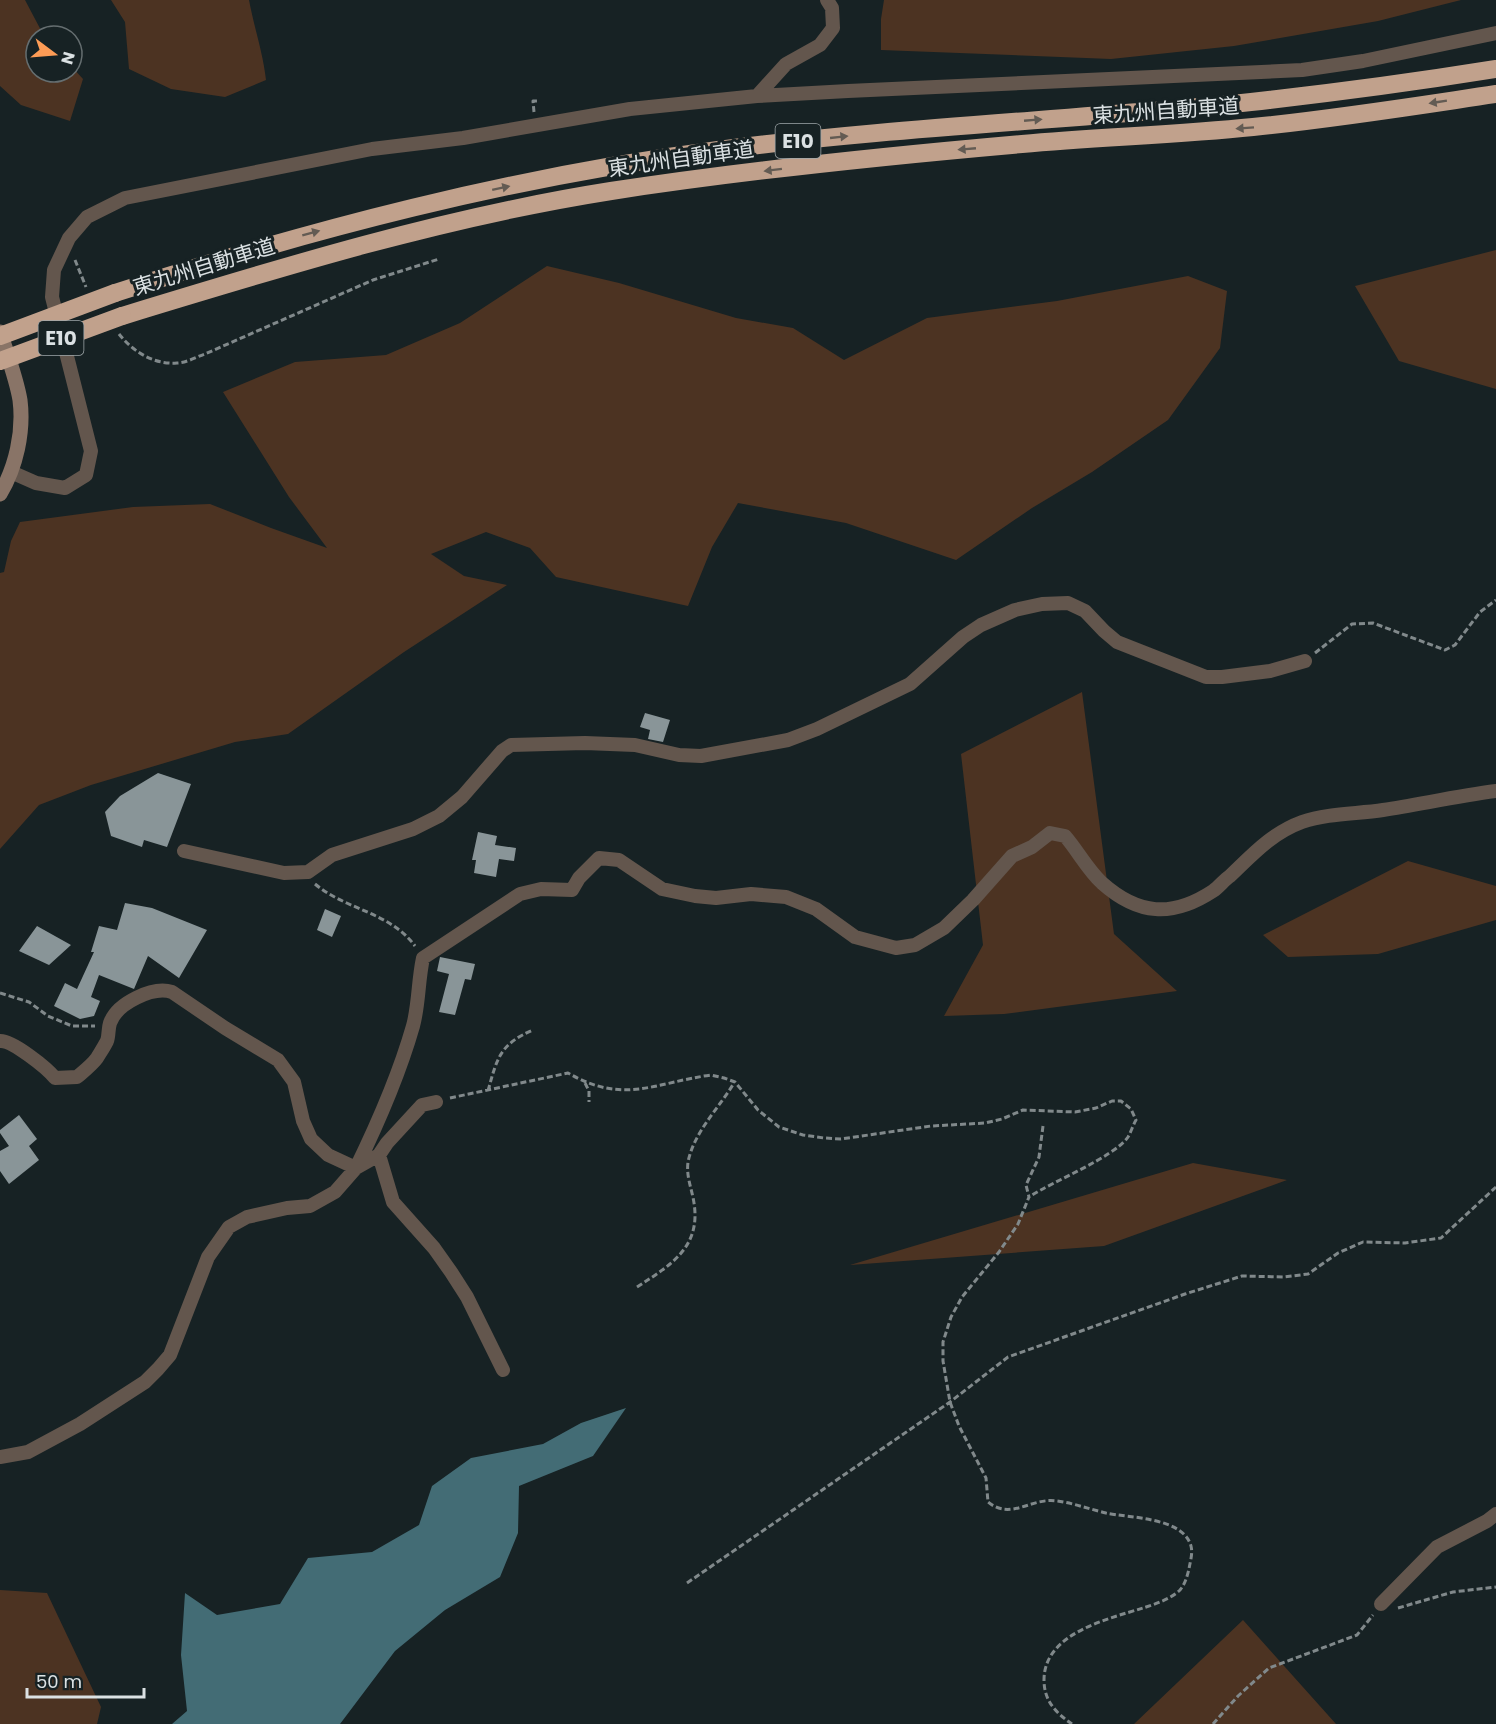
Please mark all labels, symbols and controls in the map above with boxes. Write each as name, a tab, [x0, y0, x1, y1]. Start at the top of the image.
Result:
north arrow	[24, 24, 84, 84]
text: N	[55, 49, 81, 67]
street label: 東九州自動車道	[1092, 91, 1240, 130]
one-way arrow	[1429, 98, 1448, 107]
one-way arrow	[1024, 115, 1043, 125]
one-way arrow	[1235, 123, 1254, 133]
road number: E10	[776, 124, 820, 158]
one-way arrow	[830, 132, 849, 142]
street label: 東九州自動車道	[606, 134, 756, 183]
one-way arrow	[957, 144, 976, 154]
one-way arrow	[763, 165, 782, 175]
one-way arrow	[492, 183, 511, 192]
one-way arrow	[302, 228, 320, 237]
street label: 東九州自動車道	[129, 231, 278, 302]
road number: E10	[38, 321, 84, 355]
scale bar	[27, 1661, 144, 1699]
text: 50 m	[36, 1669, 82, 1694]

